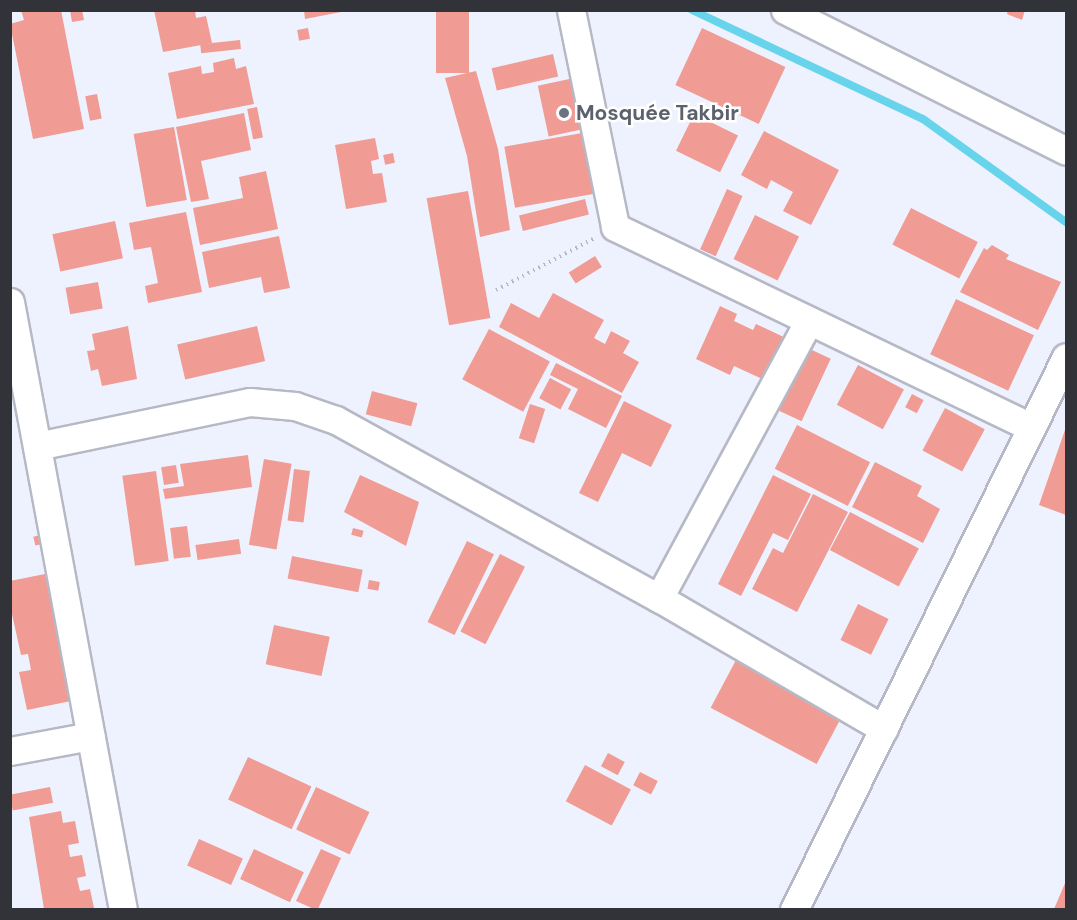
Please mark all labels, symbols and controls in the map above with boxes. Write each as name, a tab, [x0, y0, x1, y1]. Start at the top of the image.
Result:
place label: Mosquée Takbir	[576, 100, 739, 126]
marker: Mosquée Takbir	[557, 106, 571, 120]

